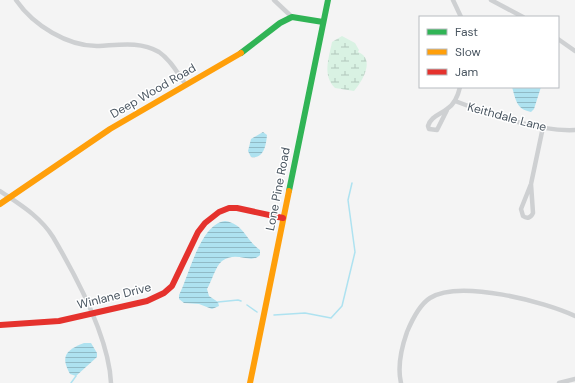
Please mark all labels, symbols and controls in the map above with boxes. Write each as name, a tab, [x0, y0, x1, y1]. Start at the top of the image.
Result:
legend	[419, 16, 559, 88]
text: Fast	[455, 24, 478, 40]
text: Slow	[455, 44, 481, 60]
street label: Deep Wood Road	[107, 60, 199, 122]
text: Jam	[455, 64, 478, 80]
street label: Keithdale Lane	[466, 99, 548, 135]
street label: Lone Pine Road	[262, 146, 294, 232]
street label: Winlane Drive	[75, 279, 153, 313]

